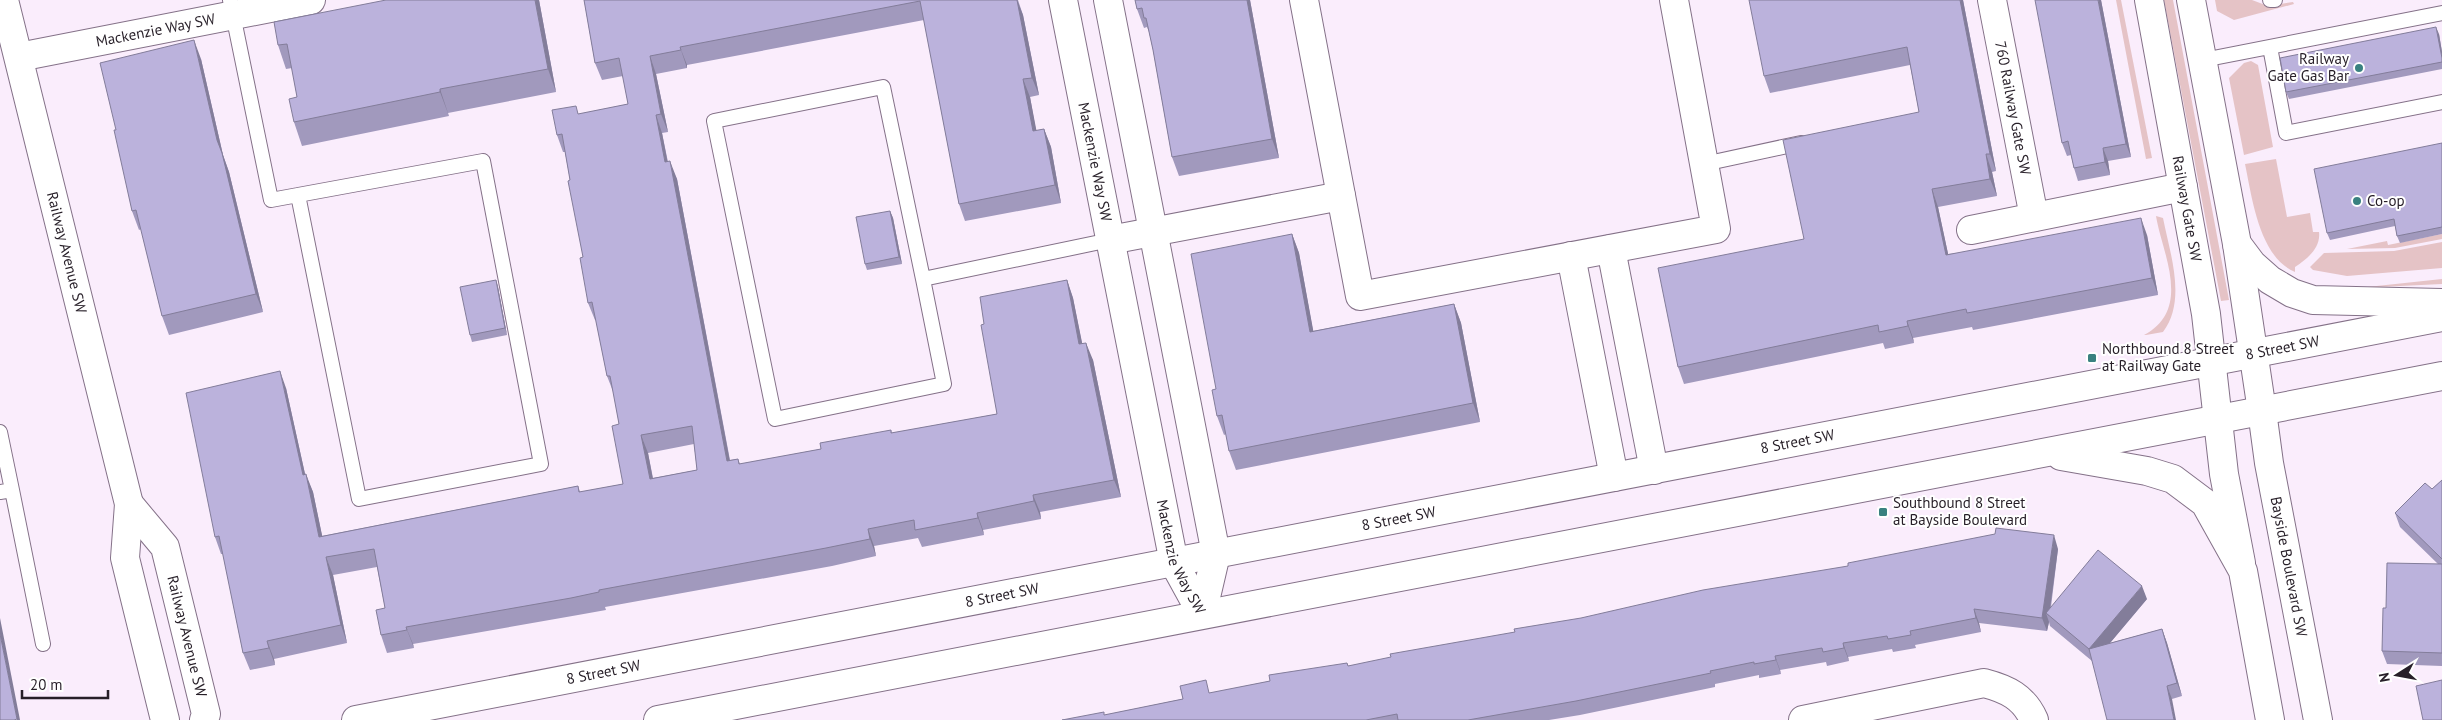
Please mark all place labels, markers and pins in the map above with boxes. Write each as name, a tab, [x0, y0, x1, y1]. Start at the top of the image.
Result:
place label: Railway Gate Gas Bar	[2268, 49, 2349, 85]
marker: Railway Gate Gas Bar	[2353, 62, 2365, 74]
place label: Co-op	[2367, 191, 2405, 210]
marker: Co-op	[2351, 195, 2363, 207]
place label: Northbound 8 Street at Railway Gate	[2102, 339, 2234, 375]
marker: Northbound 8 Street at Railway Gate	[2086, 352, 2098, 364]
place label: Southbound 8 Street at Bayside Boulevard	[1893, 493, 2027, 529]
marker: Southbound 8 Street at Bayside Boulevard	[1877, 506, 1889, 518]

